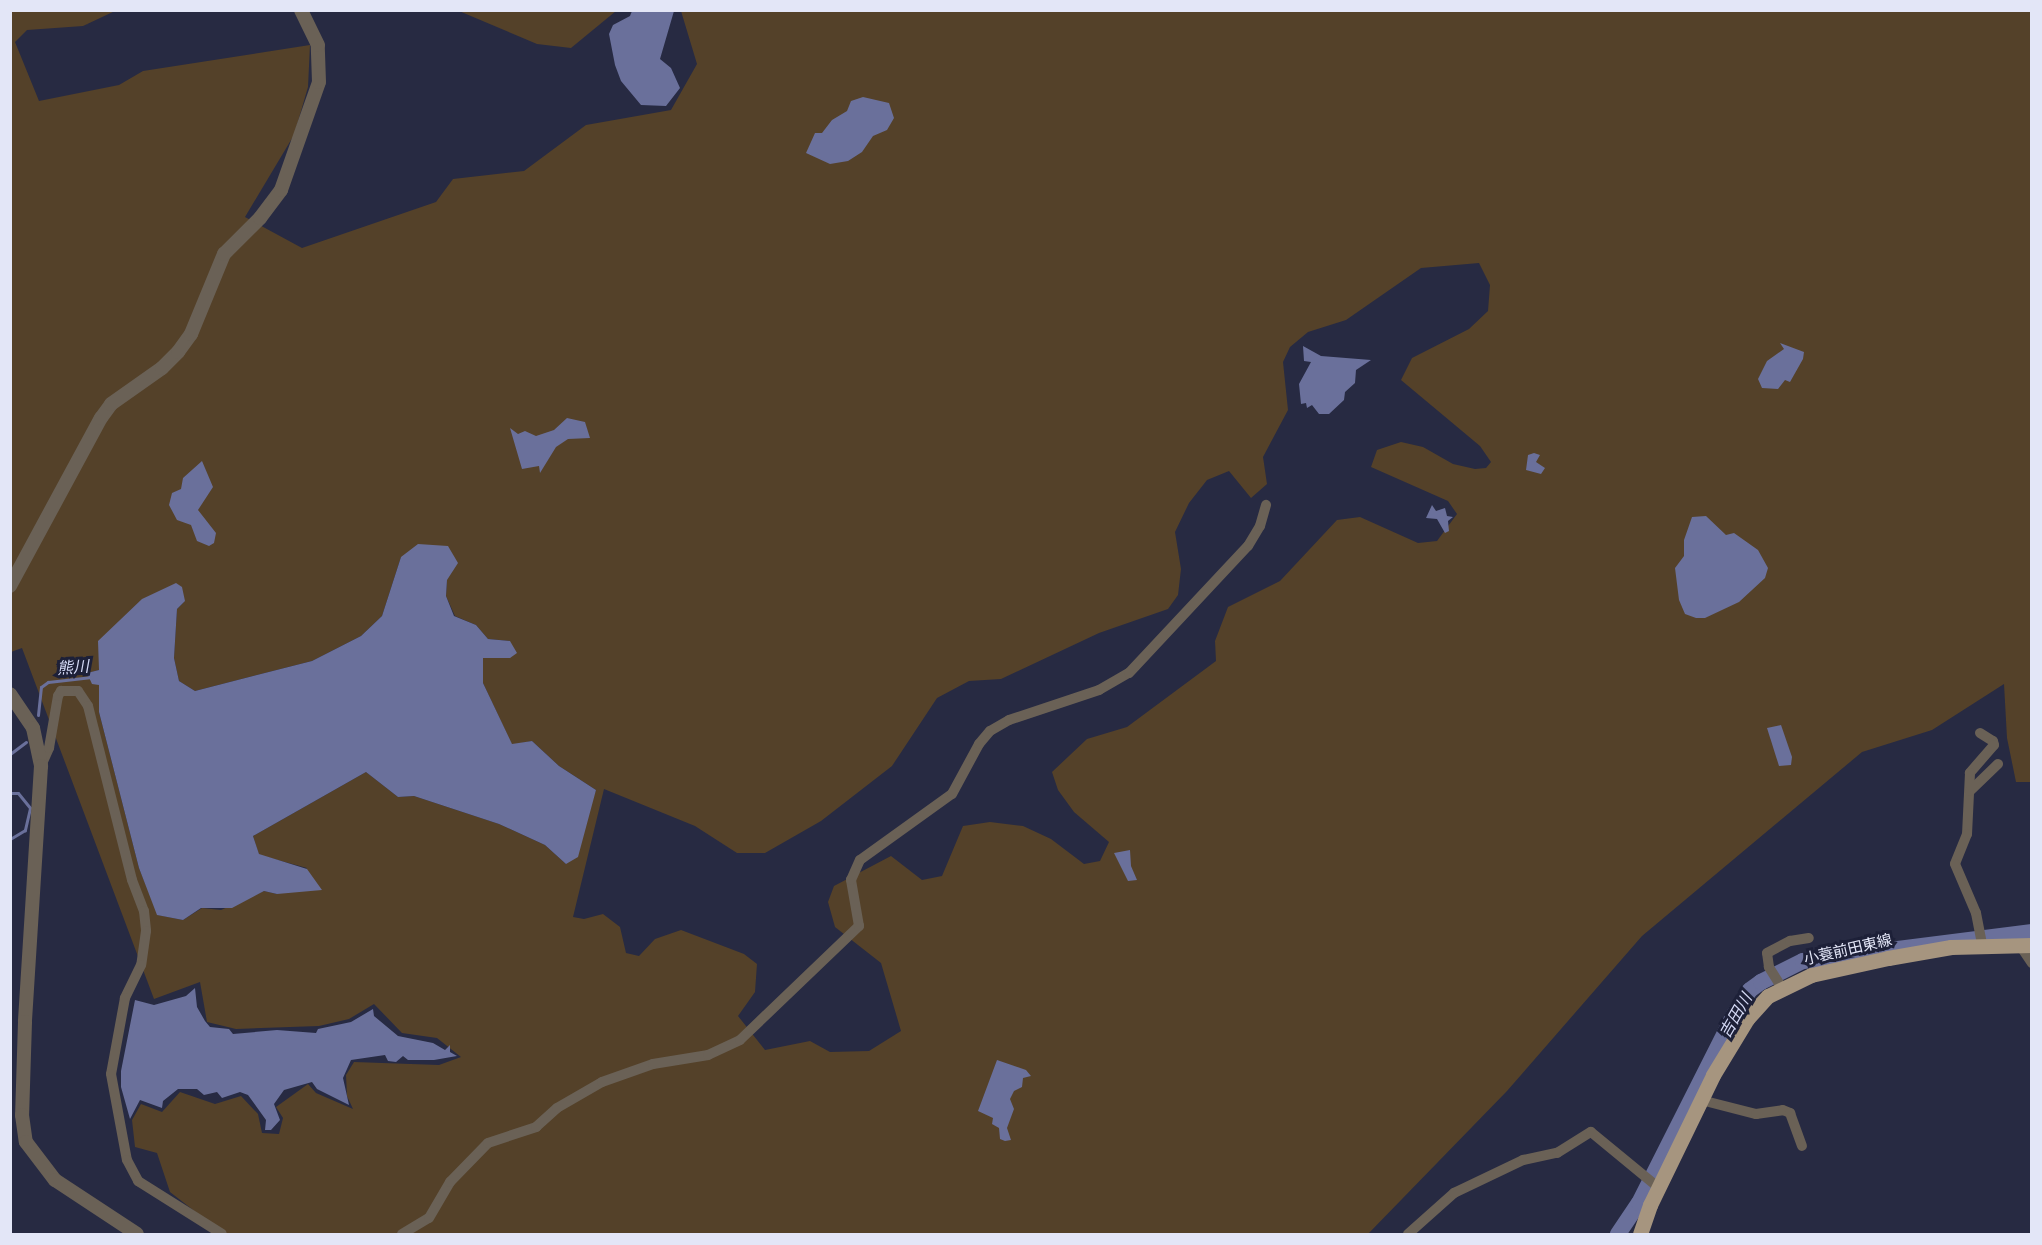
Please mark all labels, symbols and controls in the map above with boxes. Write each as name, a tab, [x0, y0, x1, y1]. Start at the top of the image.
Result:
water label: 熊川	[56, 657, 90, 679]
street label: 小蓑前田東線	[1802, 931, 1894, 969]
water label: 吉田川	[1716, 990, 1756, 1042]

